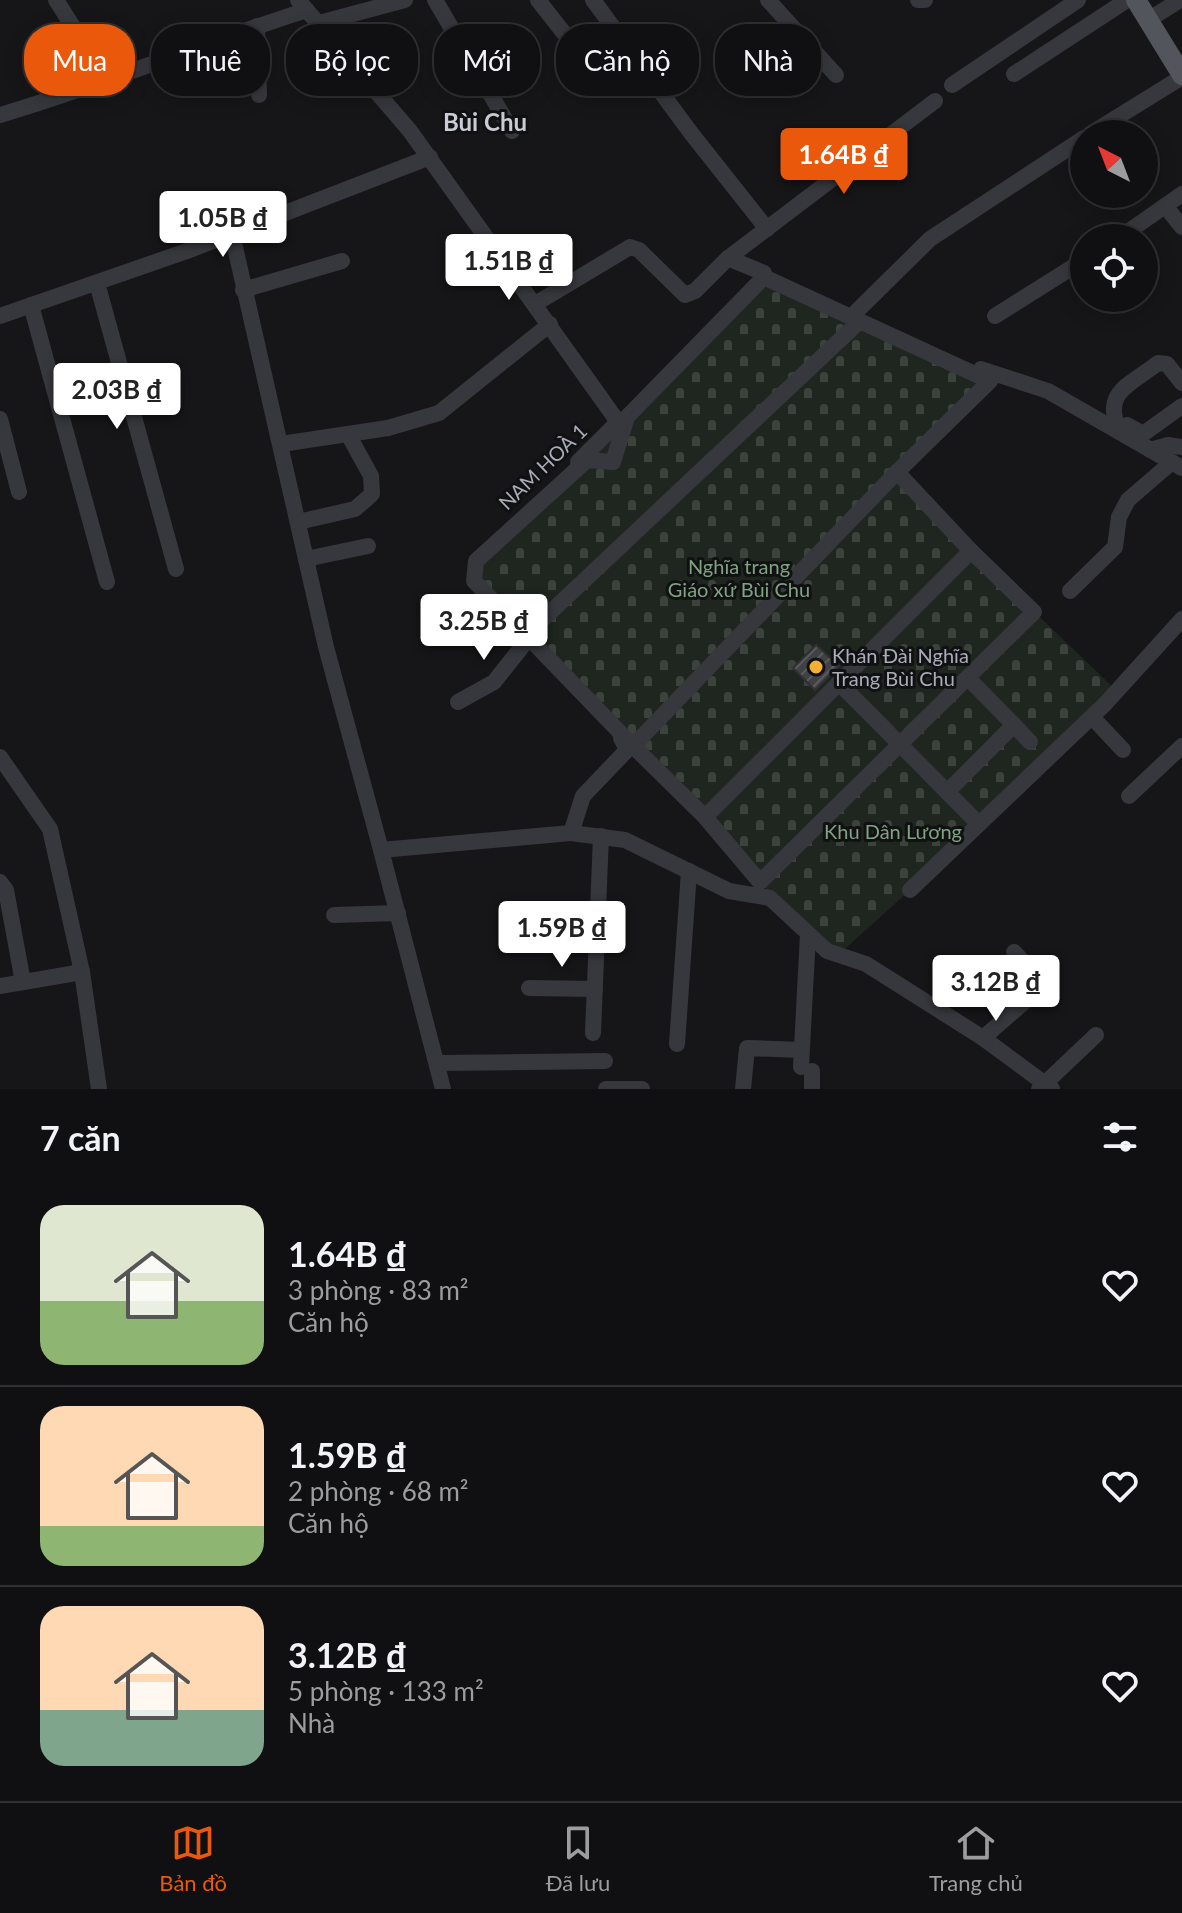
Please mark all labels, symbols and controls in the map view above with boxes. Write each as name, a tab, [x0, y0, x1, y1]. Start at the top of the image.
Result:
chip: Mua	[24, 24, 135, 96]
chip: Thuê	[151, 24, 270, 96]
chip: Bộ lọc	[286, 24, 418, 96]
chip: Mới	[434, 24, 540, 96]
chip: Căn hộ	[556, 24, 699, 96]
chip: Nhà	[715, 24, 821, 96]
district label: Bùi Chu	[443, 107, 527, 136]
north arrow	[1070, 120, 1158, 208]
map controls	[1070, 120, 1158, 312]
pin: 1.64B ₫	[770, 128, 918, 196]
text: 1.64B ₫	[799, 138, 889, 170]
pin: 1.05B ₫	[149, 191, 297, 259]
text: 1.05B ₫	[178, 201, 268, 233]
button: locate	[1070, 224, 1158, 312]
pin: 1.51B ₫	[435, 234, 583, 302]
text: 1.51B ₫	[464, 244, 554, 276]
pin: 2.03B ₫	[43, 363, 191, 431]
text: 2.03B ₫	[72, 373, 162, 405]
street label: NAM HOÀ 1	[493, 418, 591, 514]
park label: Nghĩa trang Giáo xứ Bùi Chu	[668, 554, 810, 601]
pin: 3.25B ₫	[410, 594, 558, 662]
text: 3.25B ₫	[439, 604, 529, 636]
place label: Khán Đài Nghĩa Trang Bùi Chu	[832, 643, 969, 690]
marker: Khán Đài Nghĩa Trang Bùi Chu	[807, 658, 825, 676]
park label: Khu Dân Lương	[824, 819, 962, 843]
pin: 1.59B ₫	[488, 901, 636, 969]
text: 1.59B ₫	[517, 911, 607, 943]
pin: 3.12B ₫	[922, 955, 1070, 1023]
text: 3.12B ₫	[951, 965, 1041, 997]
icon: filters	[1098, 1115, 1142, 1159]
text: 7 căn	[40, 1117, 121, 1158]
text: 1.64B ₫	[288, 1233, 407, 1274]
icon: home	[104, 1237, 200, 1333]
icon: heart	[1098, 1263, 1142, 1307]
text: 3 phòng · 83 m²	[288, 1274, 469, 1306]
text: Căn hộ	[288, 1306, 369, 1338]
text: 1.59B ₫	[288, 1434, 407, 1475]
icon: home	[104, 1438, 200, 1534]
icon: heart	[1098, 1464, 1142, 1508]
text: 2 phòng · 68 m²	[288, 1475, 469, 1507]
text: Căn hộ	[288, 1507, 369, 1539]
text: 3.12B ₫	[288, 1634, 407, 1675]
icon: home	[104, 1638, 200, 1734]
icon: heart	[1098, 1664, 1142, 1708]
text: 5 phòng · 133 m²	[288, 1675, 484, 1707]
text: Nhà	[288, 1707, 335, 1739]
tab: Bản đồ	[159, 1821, 227, 1896]
tab: Đã lưu	[546, 1821, 610, 1896]
tab: Trang chủ	[929, 1821, 1023, 1896]

